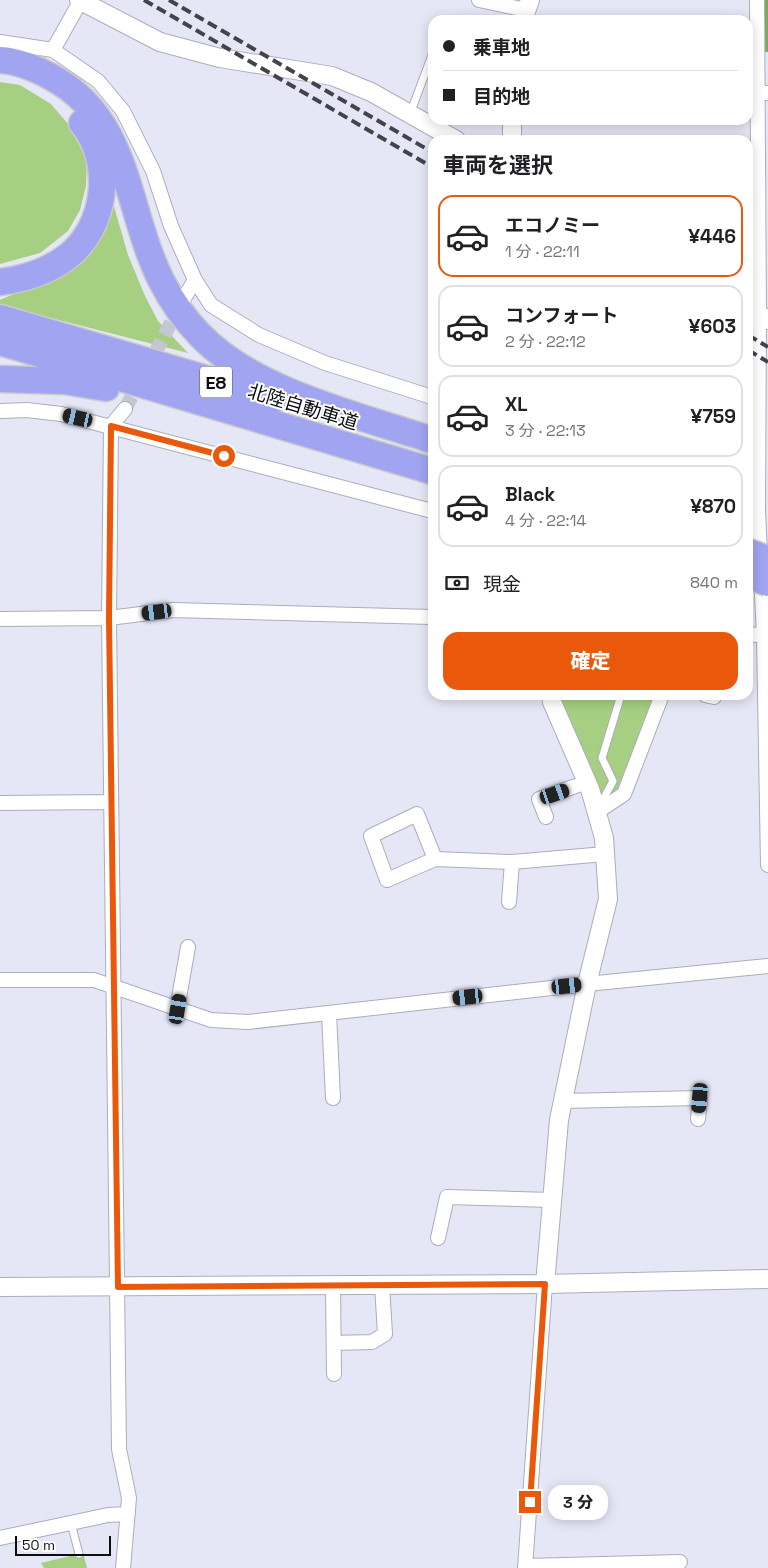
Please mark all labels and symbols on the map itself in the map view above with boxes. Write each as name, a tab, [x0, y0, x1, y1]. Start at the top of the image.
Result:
road number: E8	[200, 367, 232, 398]
street label: 北陸自動車道	[245, 378, 361, 436]
car	[61, 407, 94, 429]
route start	[213, 445, 235, 467]
car	[141, 603, 172, 621]
car	[538, 782, 571, 806]
car	[551, 977, 582, 995]
car	[452, 988, 483, 1006]
car	[168, 993, 187, 1025]
car	[691, 1082, 708, 1114]
callout: 3 分	[548, 1484, 608, 1520]
route end	[519, 1491, 541, 1513]
scale bar	[15, 1533, 111, 1556]

